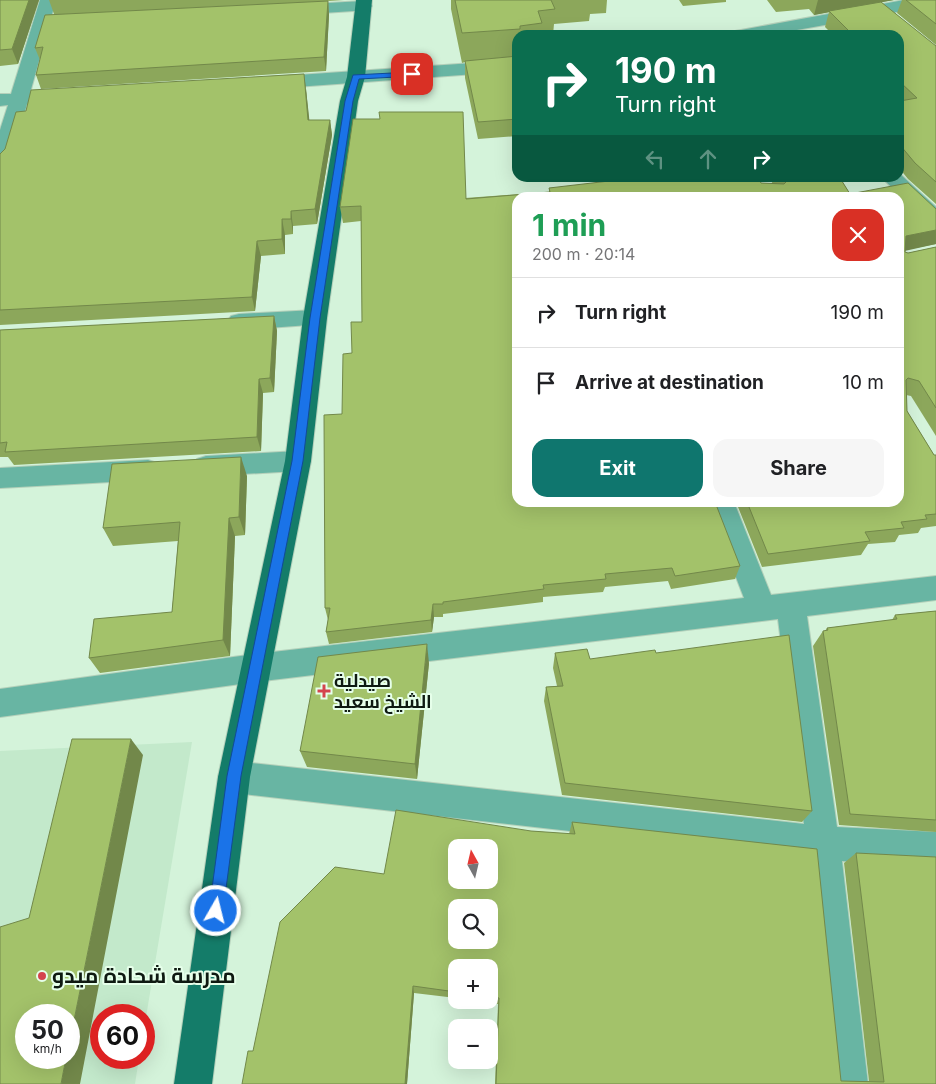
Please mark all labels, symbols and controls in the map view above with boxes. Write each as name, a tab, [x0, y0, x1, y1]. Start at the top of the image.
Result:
text: 190 m	[615, 49, 717, 91]
icon: right	[532, 50, 597, 115]
pin	[391, 53, 433, 95]
icon: arrive	[398, 60, 426, 88]
text: Turn right	[615, 91, 716, 117]
icon: left	[641, 145, 669, 173]
icon: ahead	[694, 145, 722, 173]
icon: right	[747, 145, 775, 173]
text: 1 min	[532, 207, 606, 243]
button: close	[832, 209, 884, 261]
text: 200 m · 20:14	[532, 244, 635, 264]
icon: right	[532, 299, 560, 327]
text: Turn right	[575, 301, 666, 324]
text: 190 m	[831, 301, 884, 324]
icon: arrive	[532, 369, 560, 397]
text: Arrive at destination	[575, 371, 764, 394]
text: 10 m	[842, 371, 884, 394]
button: Exit	[532, 439, 703, 497]
button: Share	[713, 439, 884, 497]
place label: صيدلية الشيخ سعيد	[334, 670, 432, 714]
marker: صيدلية الشيخ سعيد	[318, 685, 330, 697]
north arrow	[448, 839, 498, 889]
map controls	[448, 839, 498, 1069]
position arrow	[189, 884, 241, 936]
button: search	[448, 899, 498, 949]
button: +	[448, 959, 498, 1009]
place label: مدرسة شحادة ميدو	[52, 963, 236, 989]
marker: مدرسة شحادة ميدو	[36, 970, 48, 982]
speed limit sign: 60	[90, 1004, 155, 1069]
text: 50	[31, 1015, 64, 1045]
button: −	[448, 1019, 498, 1069]
text: km/h	[33, 1041, 62, 1056]

